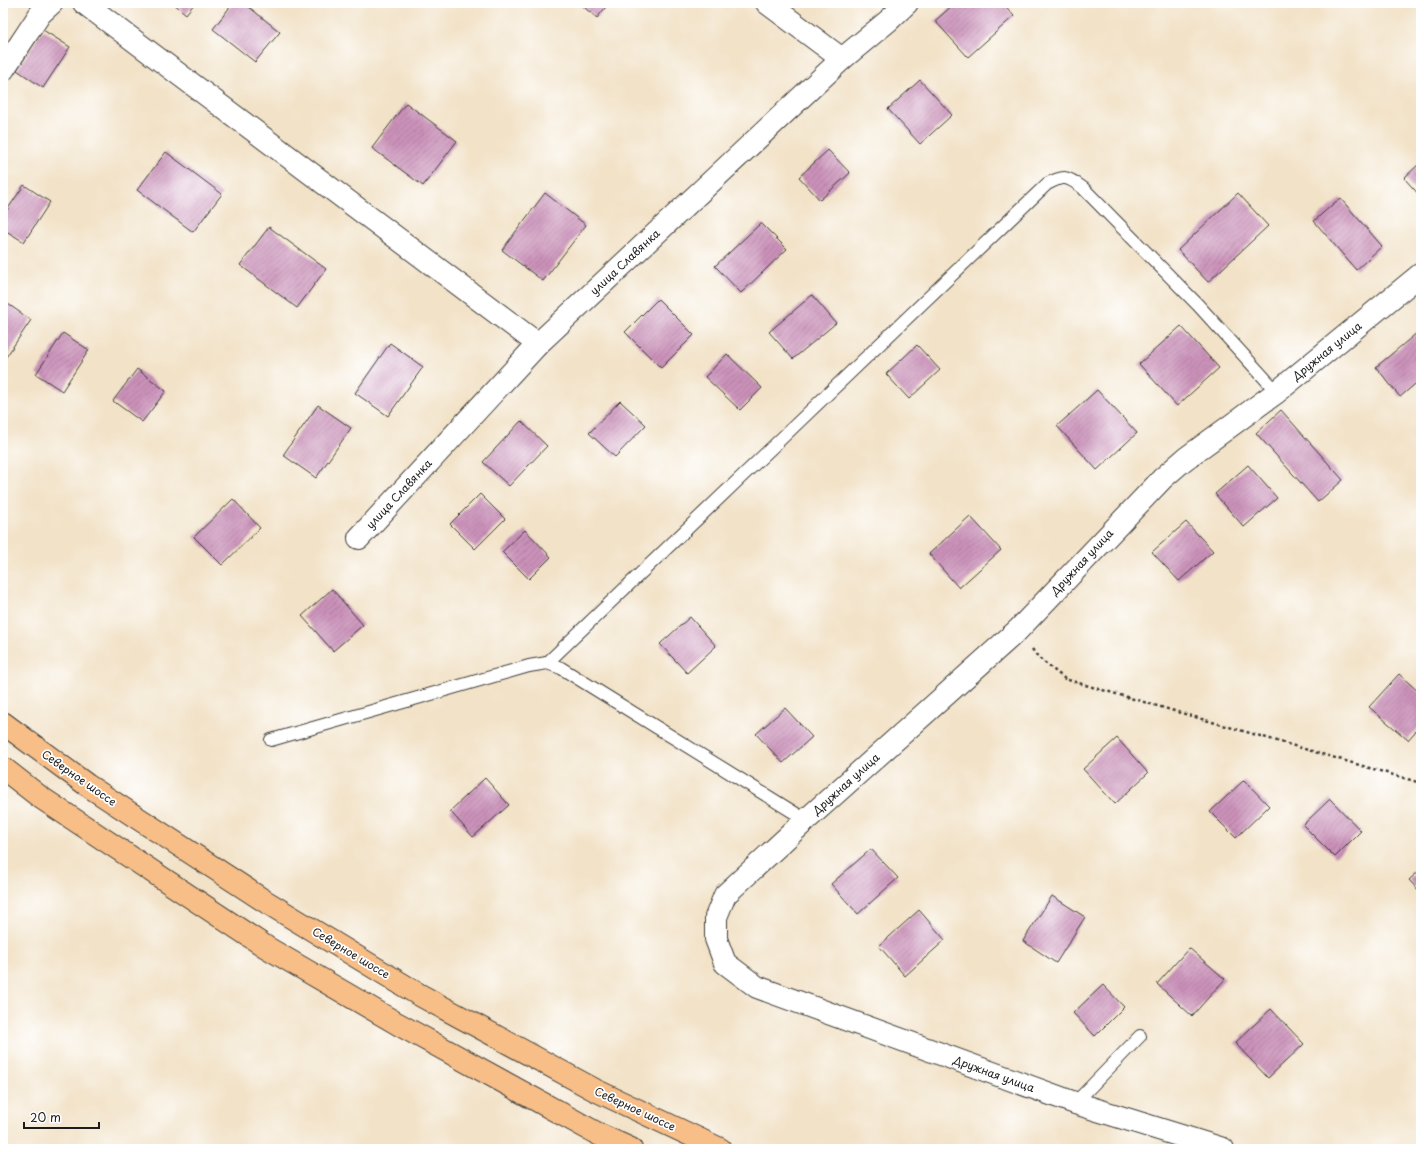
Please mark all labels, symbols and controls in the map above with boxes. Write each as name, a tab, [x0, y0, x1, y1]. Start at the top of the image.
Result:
street label: улица Славянка	[586, 225, 664, 299]
street label: Дружная улица	[1287, 317, 1365, 385]
street label: улица Славянка	[362, 455, 436, 532]
street label: Дружная улица	[1046, 525, 1117, 599]
street label: Северное шоссе	[38, 745, 120, 810]
street label: Дружная улица	[808, 749, 883, 819]
street label: Северное шоссе	[309, 923, 393, 983]
street label: Дружная улица	[950, 1051, 1037, 1096]
street label: Северное шоссе	[592, 1082, 679, 1135]
scale bar	[24, 1104, 99, 1130]
text: 20 m	[30, 1108, 61, 1126]

